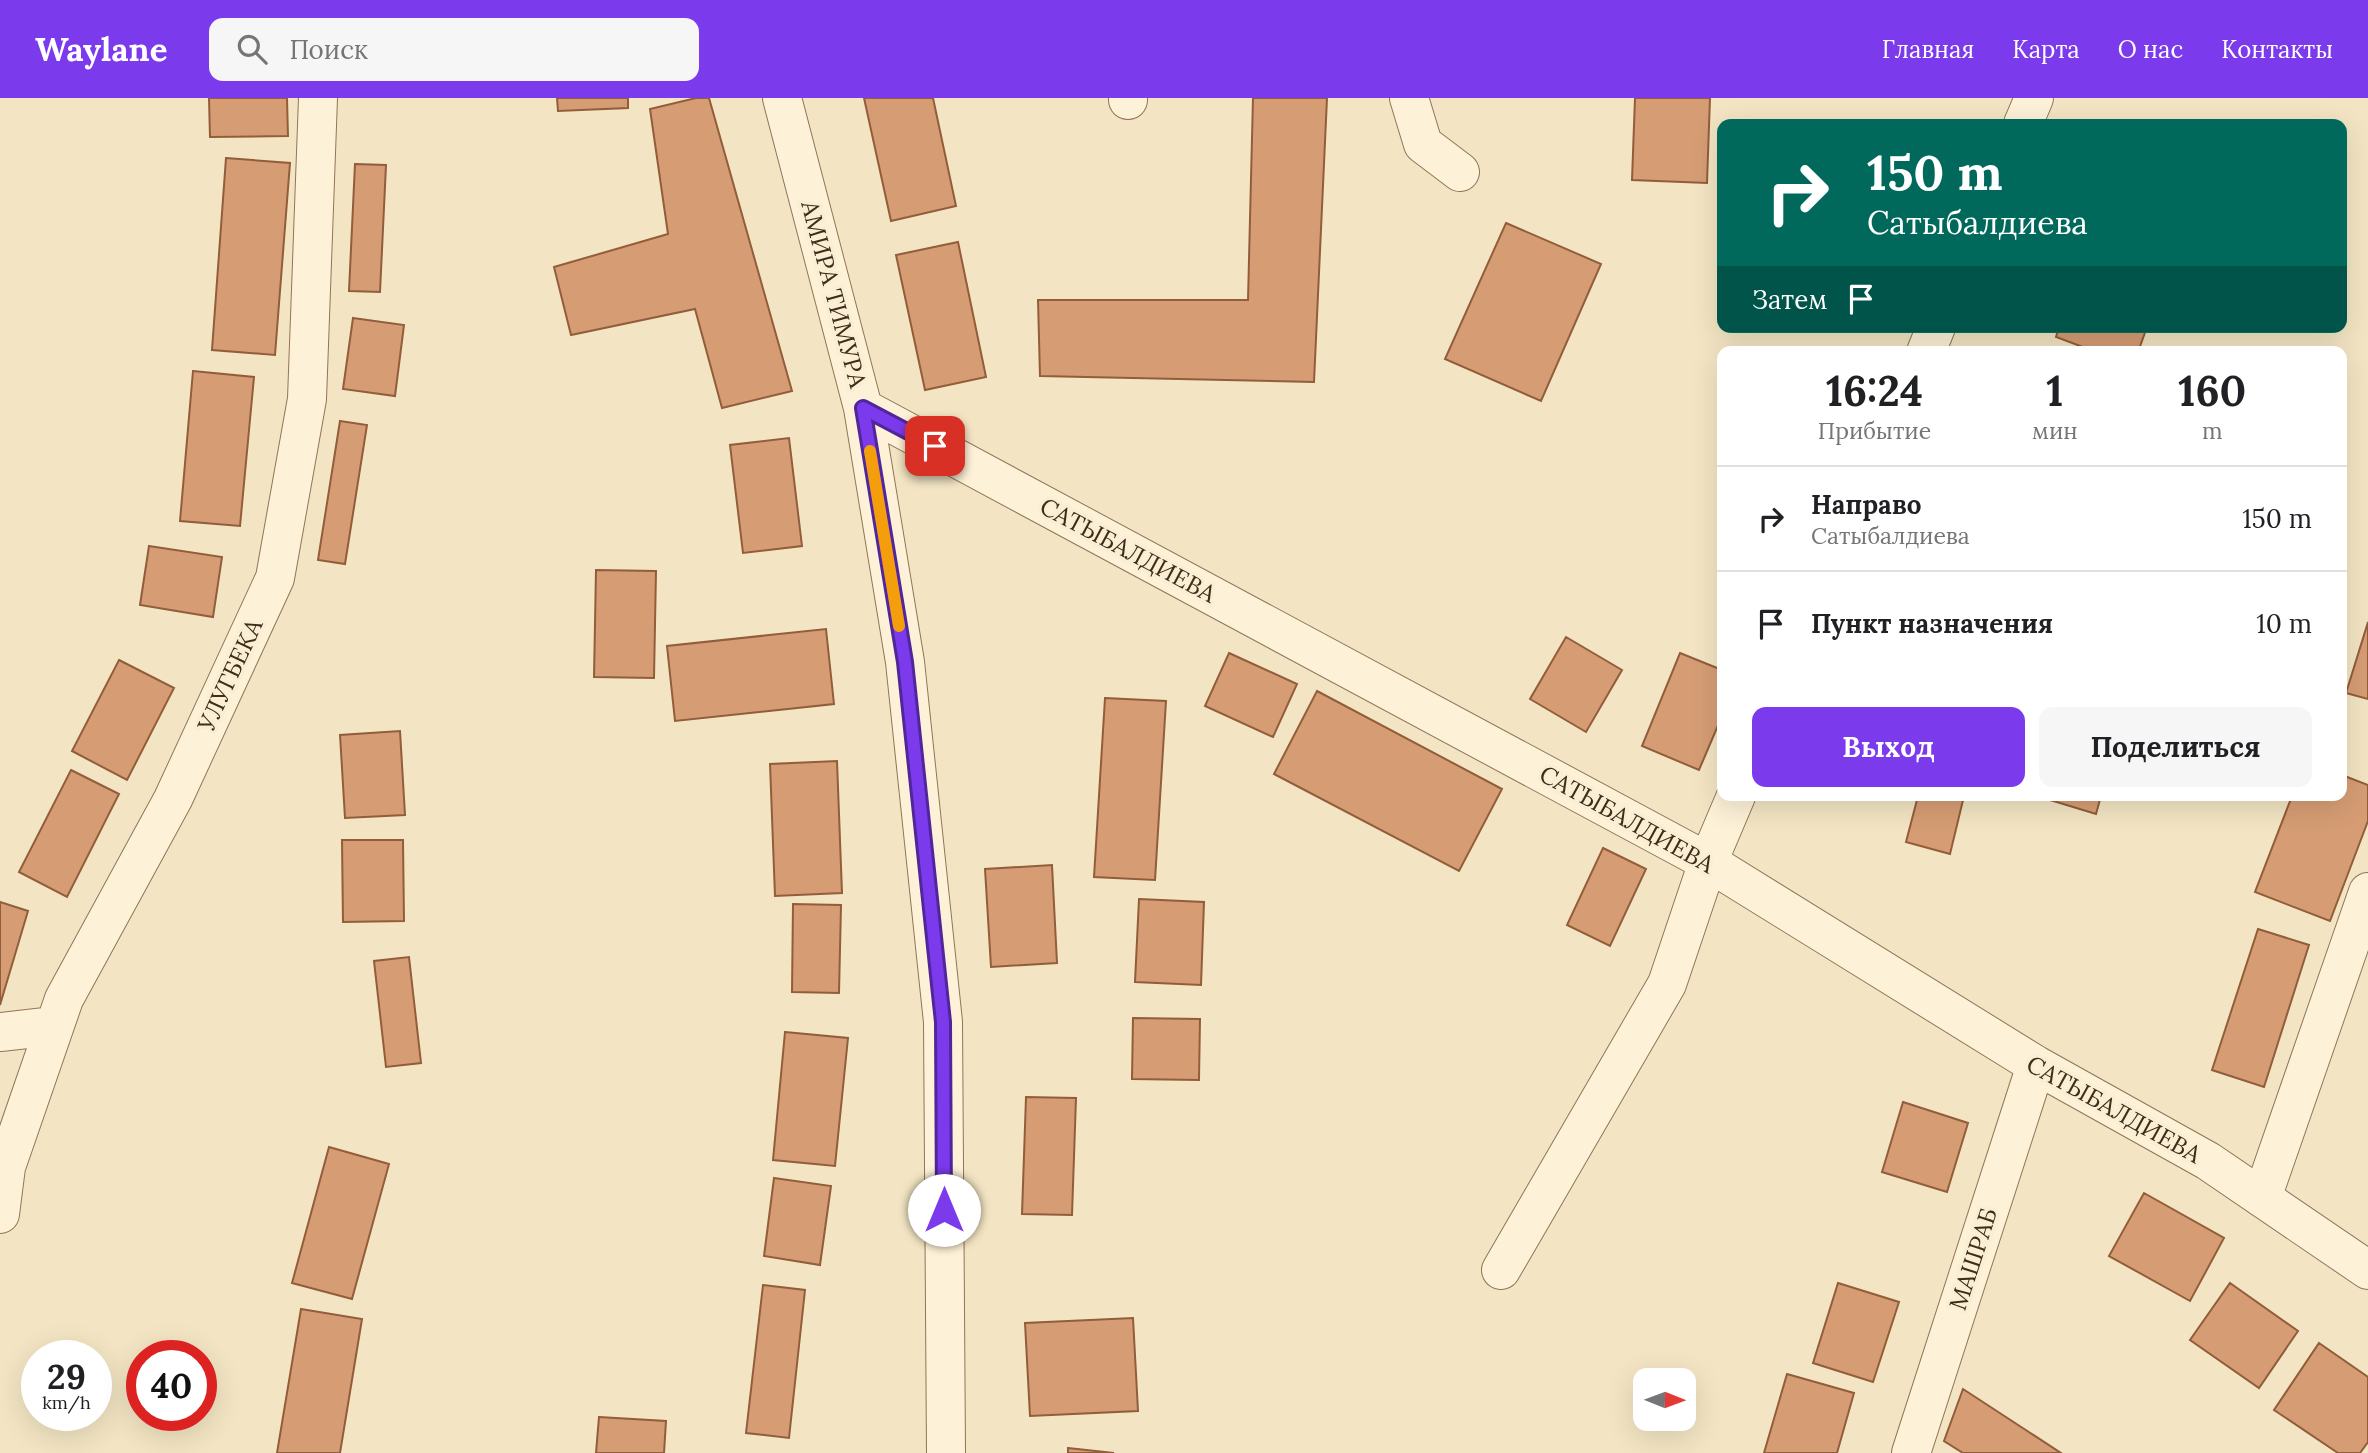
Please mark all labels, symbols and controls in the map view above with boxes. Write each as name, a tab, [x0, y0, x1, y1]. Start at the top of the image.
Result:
search box	[209, 18, 699, 81]
text: Waylane	[35, 28, 167, 70]
icon: search	[233, 30, 271, 68]
text: Поиск	[289, 33, 368, 66]
text: Главная	[1882, 34, 1974, 65]
text: Карта	[2012, 34, 2080, 65]
text: О нас	[2118, 34, 2183, 65]
text: Контакты	[2221, 34, 2333, 65]
text: 150 m	[1867, 141, 2003, 203]
icon: right	[1752, 147, 1843, 238]
street label: АМИРА ТИМУРА	[794, 196, 874, 392]
text: Сатыбалдиева	[1867, 202, 2088, 243]
icon: arrive	[1842, 280, 1880, 318]
text: Затем	[1752, 283, 1828, 316]
text: 16:24	[1826, 364, 1923, 418]
text: 1	[2046, 364, 2063, 418]
text: 160	[2178, 364, 2246, 418]
pin	[905, 416, 965, 476]
text: Прибытие	[1818, 416, 1931, 445]
text: мин	[2032, 416, 2078, 445]
text: m	[2202, 416, 2223, 445]
icon: arrive	[916, 427, 954, 465]
text: Направо	[1811, 488, 1922, 521]
street label: САТЫБАЛДИЕВА	[1035, 491, 1222, 610]
icon: right	[1752, 500, 1790, 538]
text: 150 m	[2242, 502, 2312, 535]
text: Сатыбалдиева	[1811, 521, 1970, 550]
icon: arrive	[1752, 605, 1790, 643]
text: Пункт назначения	[1811, 607, 2053, 640]
text: 10 m	[2256, 607, 2312, 640]
street label: УЛУГБЕКА	[190, 613, 270, 737]
button: Выход	[1752, 707, 2025, 787]
button: Поделиться	[2039, 707, 2312, 787]
street label: САТЫБАЛДИЕВА	[1534, 758, 1721, 880]
street label: САТЫБАЛДИЕВА	[2021, 1048, 2208, 1170]
position arrow	[907, 1173, 981, 1247]
street label: МАШРАБ	[1942, 1204, 2004, 1314]
speed limit sign: 40	[126, 1340, 217, 1431]
text: 29	[47, 1354, 86, 1399]
north arrow	[1633, 1368, 1696, 1432]
map controls	[1633, 1368, 1696, 1431]
text: km/h	[42, 1391, 91, 1414]

